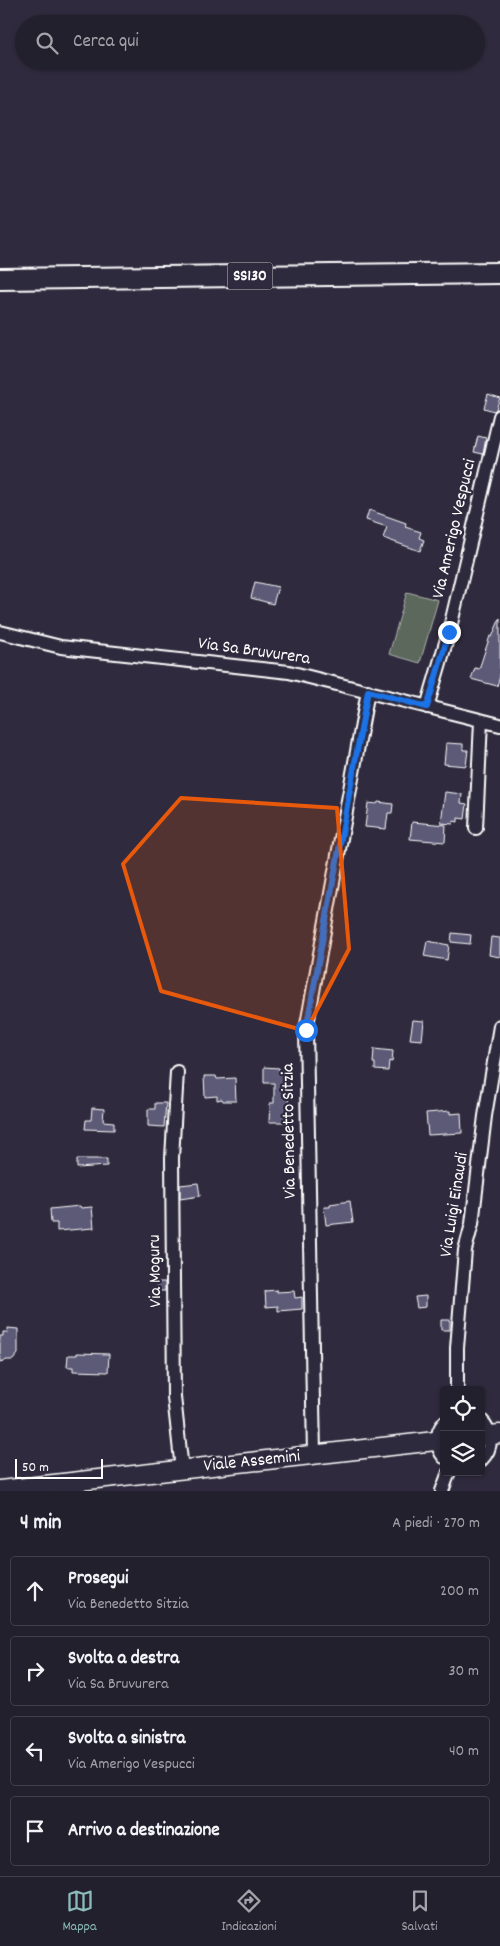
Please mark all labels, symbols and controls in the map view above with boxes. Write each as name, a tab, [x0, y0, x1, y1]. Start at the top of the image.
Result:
search box	[15, 15, 485, 70]
icon: search	[33, 29, 61, 57]
text: Cerca qui	[73, 29, 139, 56]
road number: SS130	[228, 262, 272, 290]
street label: Via Amerigo Vespucci	[427, 457, 483, 601]
route end	[438, 621, 461, 644]
street label: Via Sa Bruvurera	[196, 632, 312, 672]
route start	[295, 1019, 318, 1042]
street label: Via Benedetto Sitzia	[276, 1063, 304, 1199]
street label: Via Luigi Einaudi	[434, 1151, 476, 1259]
street label: Via Moguru	[143, 1234, 169, 1308]
map controls	[440, 1386, 485, 1476]
button: locate	[440, 1386, 485, 1431]
button: layers	[440, 1431, 485, 1476]
street label: Viale Assemini	[203, 1445, 301, 1479]
scale bar	[15, 1456, 102, 1479]
text: 50 m	[22, 1458, 49, 1478]
text: 4 min	[20, 1509, 62, 1539]
text: A piedi · 270 m	[392, 1512, 480, 1535]
text: Prosegui	[68, 1566, 128, 1593]
icon: ahead	[21, 1577, 49, 1605]
text: 200 m	[440, 1580, 479, 1603]
text: Via Benedetto Sitzia	[68, 1593, 188, 1616]
text: Svolta a destra	[68, 1646, 179, 1673]
icon: right	[21, 1657, 49, 1685]
text: 30 m	[449, 1660, 479, 1683]
text: Via Sa Bruvurera	[68, 1673, 168, 1696]
text: Svolta a sinistra	[68, 1726, 186, 1753]
icon: left	[21, 1737, 49, 1765]
text: 40 m	[449, 1740, 479, 1763]
text: Via Amerigo Vespucci	[68, 1753, 195, 1776]
icon: arrive	[21, 1817, 49, 1845]
text: Arrivo a destinazione	[68, 1818, 220, 1845]
tab: Mappa	[62, 1887, 97, 1937]
tab: Indicazioni	[221, 1887, 277, 1937]
tab: Salvati	[401, 1887, 438, 1937]

